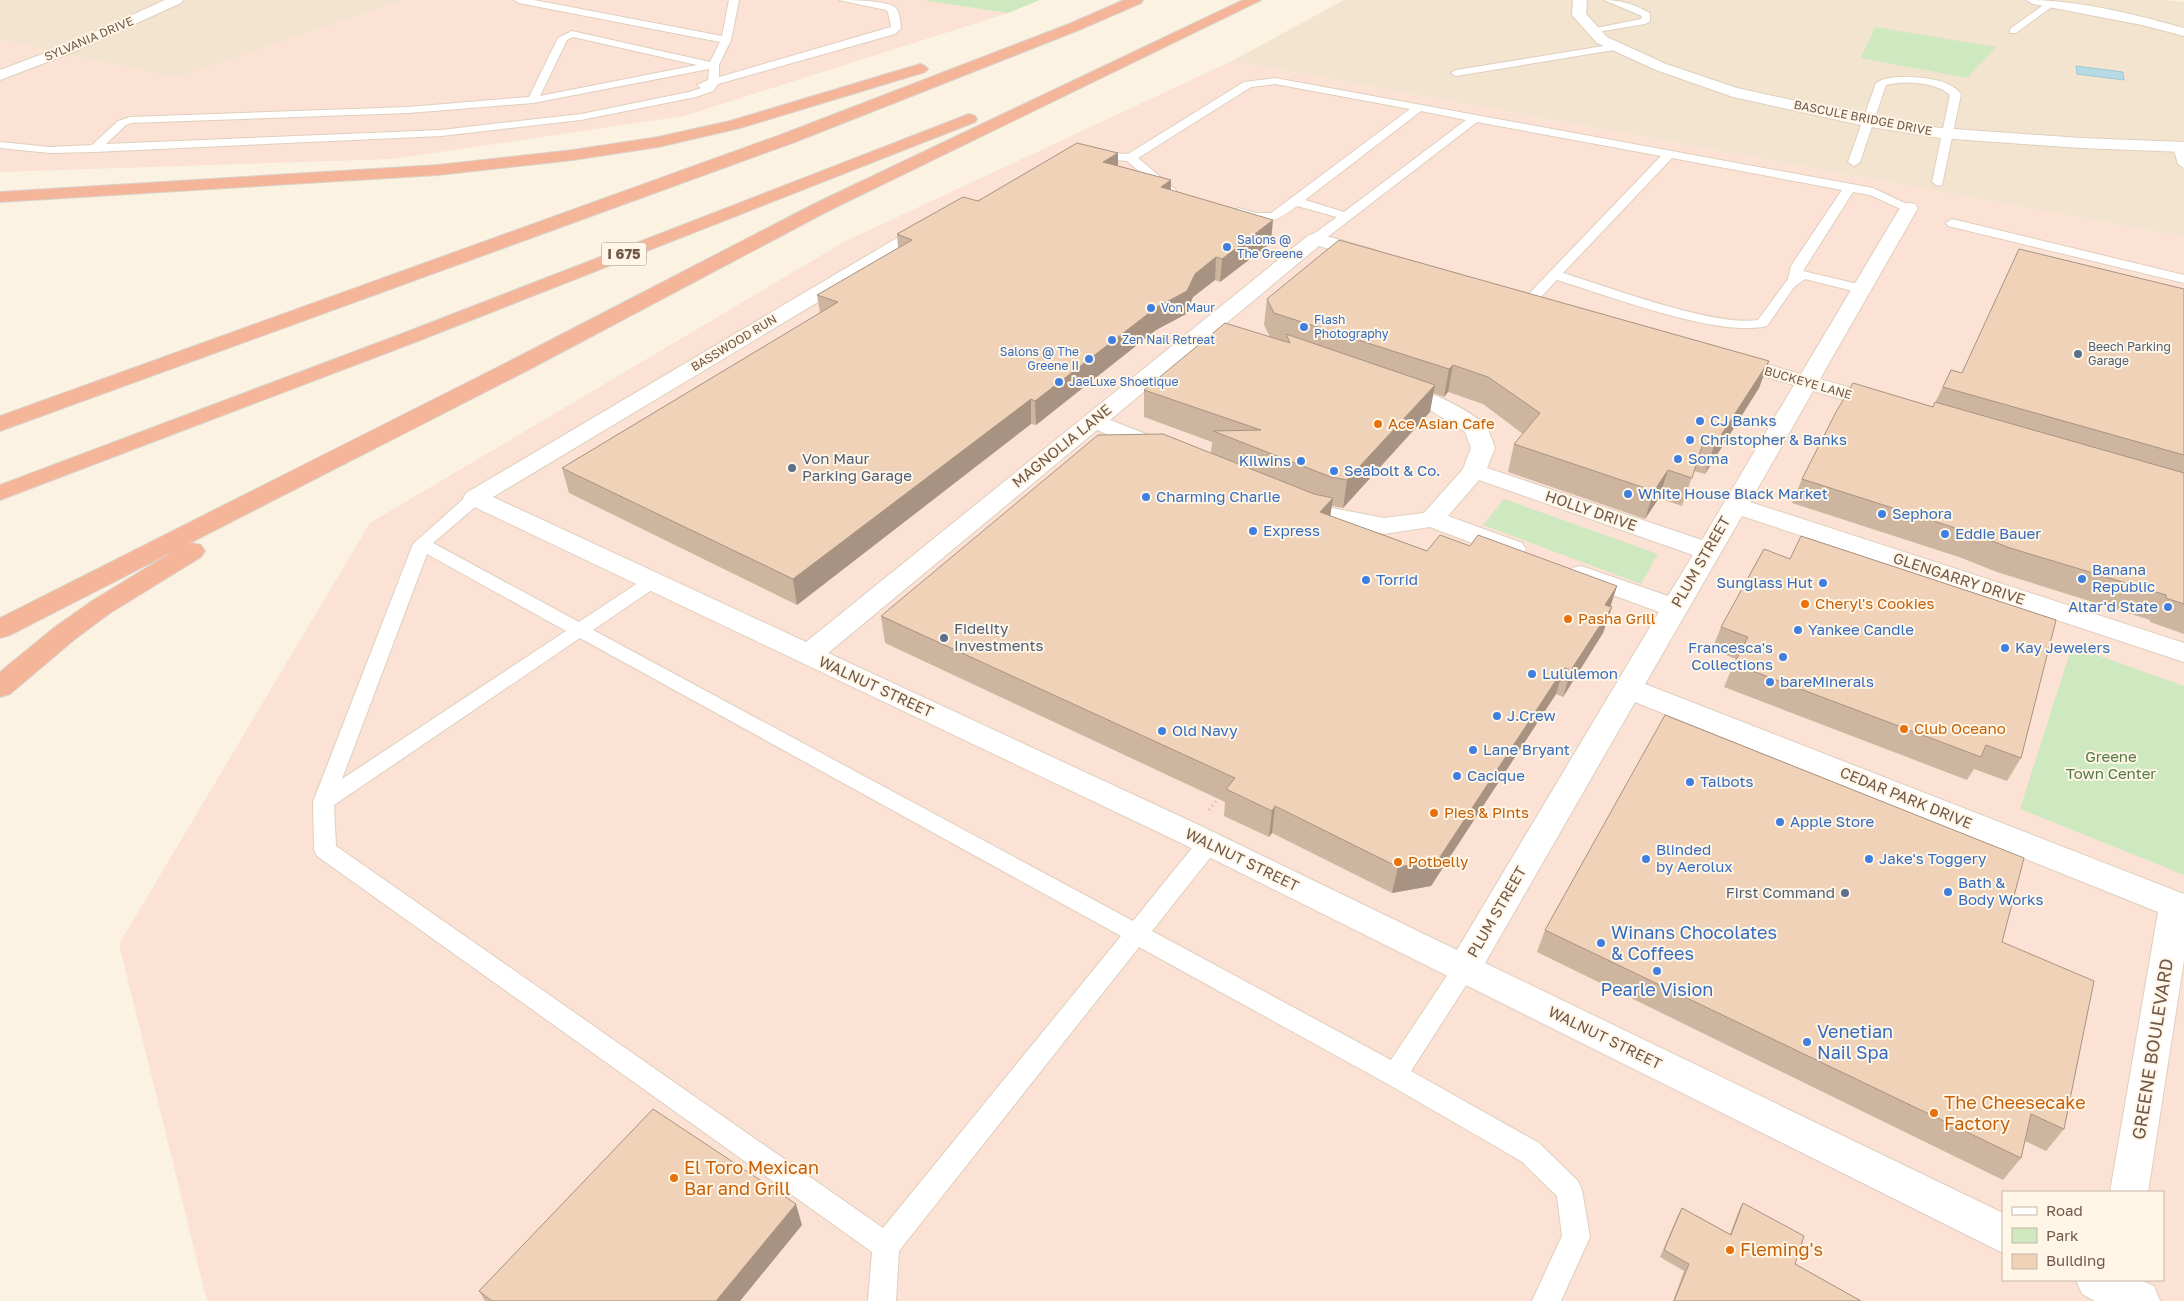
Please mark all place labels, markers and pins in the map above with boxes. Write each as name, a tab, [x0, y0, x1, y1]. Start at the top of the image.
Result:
place label: Salons @ The Greene	[1237, 232, 1303, 261]
marker: Salons @ The Greene	[1221, 241, 1233, 253]
place label: Von Maur	[1161, 300, 1215, 315]
marker: Von Maur	[1145, 302, 1157, 314]
place label: Flash Photography	[1314, 312, 1389, 341]
marker: Flash Photography	[1298, 321, 1310, 333]
place label: Zen Nail Retreat	[1122, 332, 1215, 347]
marker: Zen Nail Retreat	[1106, 334, 1118, 346]
place label: Beech Parking Garage	[2088, 339, 2171, 368]
place label: Salons @ The Greene II	[1000, 344, 1079, 373]
marker: Beech Parking Garage	[2072, 348, 2084, 360]
marker: Salons @ The Greene II	[1083, 353, 1095, 365]
place label: JaeLuxe Shoetique	[1069, 374, 1178, 389]
marker: JaeLuxe Shoetique	[1053, 376, 1065, 388]
place label: CJ Banks	[1710, 411, 1777, 429]
place label: Ace Asian Cafe	[1388, 414, 1495, 432]
marker: CJ Banks	[1694, 415, 1706, 427]
marker: Ace Asian Cafe	[1372, 418, 1384, 430]
place label: Christopher & Banks	[1700, 430, 1847, 448]
marker: Christopher & Banks	[1684, 434, 1696, 446]
place label: Von Maur Parking Garage	[802, 449, 912, 484]
place label: Soma	[1688, 449, 1728, 467]
place label: Kilwins	[1239, 451, 1291, 469]
marker: Soma	[1672, 453, 1684, 465]
marker: Kilwins	[1295, 455, 1307, 467]
place label: Seabolt & Co.	[1344, 461, 1440, 479]
marker: Von Maur Parking Garage	[786, 462, 798, 474]
marker: Seabolt & Co.	[1328, 465, 1340, 477]
place label: White House Black Market	[1638, 484, 1828, 502]
place label: Charming Charlie	[1156, 487, 1281, 505]
marker: White House Black Market	[1622, 488, 1634, 500]
marker: Charming Charlie	[1140, 491, 1152, 503]
place label: Sephora	[1892, 504, 1952, 522]
marker: Sephora	[1876, 508, 1888, 520]
place label: Express	[1263, 521, 1320, 539]
place label: Eddie Bauer	[1955, 524, 2041, 542]
marker: Express	[1247, 525, 1259, 537]
marker: Eddie Bauer	[1939, 528, 1951, 540]
place label: Banana Republic	[2092, 560, 2155, 595]
place label: Torrid	[1376, 570, 1418, 588]
place label: Sunglass Hut	[1716, 573, 1813, 591]
marker: Banana Republic	[2076, 573, 2088, 585]
marker: Torrid	[1360, 574, 1372, 586]
marker: Sunglass Hut	[1817, 577, 1829, 589]
place label: Cheryl's Cookies	[1815, 594, 1934, 612]
place label: Altar'd State	[2068, 597, 2158, 615]
marker: Cheryl's Cookies	[1799, 598, 1811, 610]
marker: Altar'd State	[2162, 601, 2174, 613]
place label: Pasha Grill	[1578, 609, 1656, 627]
marker: Pasha Grill	[1562, 613, 1574, 625]
place label: Fidelity Investments	[954, 619, 1043, 654]
place label: Yankee Candle	[1808, 620, 1914, 638]
marker: Yankee Candle	[1792, 624, 1804, 636]
marker: Fidelity Investments	[938, 632, 950, 644]
place label: Francesca's Collections	[1688, 638, 1773, 673]
place label: Kay Jewelers	[2015, 638, 2110, 656]
marker: Kay Jewelers	[1999, 642, 2011, 654]
marker: Francesca's Collections	[1777, 651, 1789, 663]
place label: Lululemon	[1542, 664, 1618, 682]
marker: Lululemon	[1526, 668, 1538, 680]
place label: bareMinerals	[1780, 672, 1874, 690]
marker: bareMinerals	[1764, 676, 1776, 688]
place label: J.Crew	[1507, 706, 1556, 724]
marker: J.Crew	[1491, 710, 1503, 722]
place label: Club Oceano	[1914, 719, 2006, 737]
place label: Old Navy	[1172, 721, 1238, 739]
marker: Club Oceano	[1898, 723, 1910, 735]
marker: Old Navy	[1156, 725, 1168, 737]
place label: Lane Bryant	[1483, 740, 1570, 758]
marker: Lane Bryant	[1467, 744, 1479, 756]
place label: Cacique	[1467, 766, 1525, 784]
marker: Cacique	[1451, 770, 1463, 782]
place label: Talbots	[1700, 772, 1753, 790]
marker: Talbots	[1684, 776, 1696, 788]
place label: Pies & Pints	[1444, 803, 1529, 821]
marker: Pies & Pints	[1428, 807, 1440, 819]
place label: Apple Store	[1790, 812, 1875, 830]
marker: Apple Store	[1774, 816, 1786, 828]
place label: Blinded by Aerolux	[1656, 840, 1733, 875]
place label: Jake's Toggery	[1879, 849, 1987, 867]
place label: Potbelly	[1408, 852, 1469, 870]
marker: Blinded by Aerolux	[1640, 853, 1652, 865]
marker: Jake's Toggery	[1863, 853, 1875, 865]
marker: Potbelly	[1392, 856, 1404, 868]
place label: Bath & Body Works	[1958, 873, 2044, 908]
place label: First Command	[1726, 883, 1835, 901]
marker: Bath & Body Works	[1942, 886, 1954, 898]
marker: First Command	[1839, 887, 1851, 899]
place label: Winans Chocolates & Coffees	[1611, 921, 1777, 964]
marker: Winans Chocolates & Coffees	[1595, 937, 1607, 949]
marker: Pearle Vision	[1651, 965, 1663, 977]
place label: Pearle Vision	[1601, 978, 1713, 1000]
place label: Venetian Nail Spa	[1817, 1020, 1893, 1063]
marker: Venetian Nail Spa	[1801, 1036, 1813, 1048]
place label: The Cheesecake Factory	[1944, 1091, 2086, 1134]
marker: The Cheesecake Factory	[1928, 1107, 1940, 1119]
place label: El Toro Mexican Bar and Grill	[684, 1156, 819, 1199]
marker: El Toro Mexican Bar and Grill	[668, 1172, 680, 1184]
place label: Fleming's	[1740, 1238, 1823, 1260]
marker: Fleming's	[1724, 1244, 1736, 1256]

